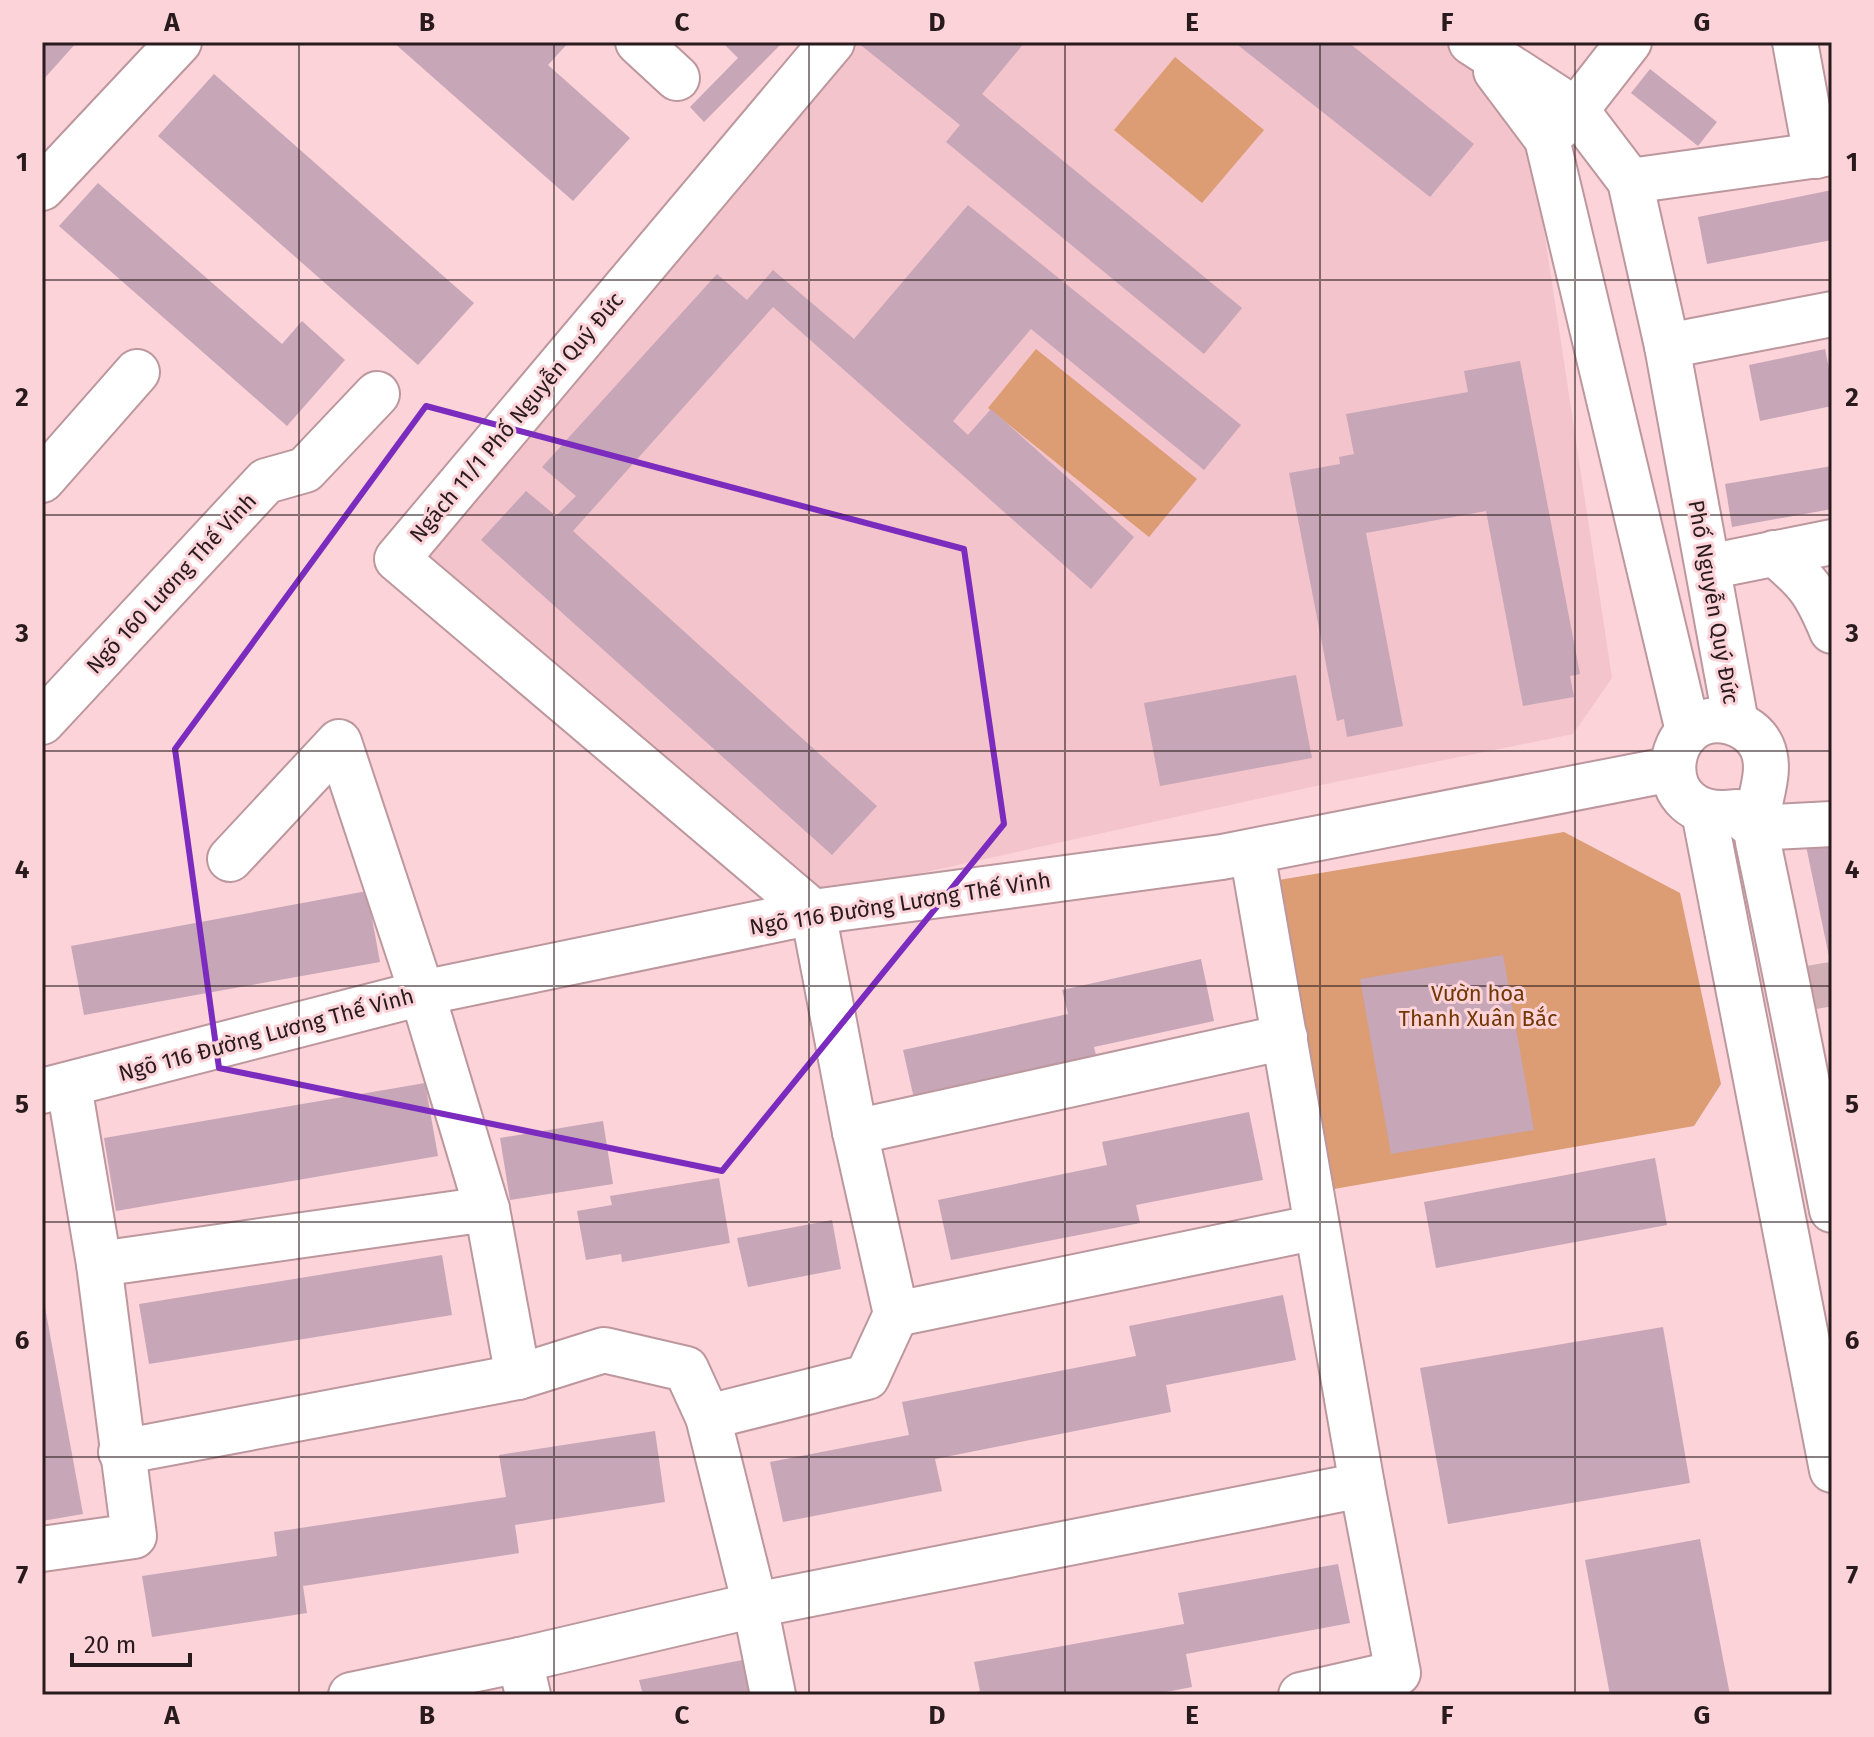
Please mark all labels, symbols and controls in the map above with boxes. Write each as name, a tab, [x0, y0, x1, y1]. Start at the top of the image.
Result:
text: A	[163, 7, 180, 38]
text: B	[419, 7, 435, 38]
text: C	[675, 7, 690, 38]
text: D	[929, 7, 946, 38]
text: E	[1185, 7, 1199, 38]
text: F	[1441, 7, 1454, 38]
text: G	[1694, 7, 1710, 38]
text: 1	[16, 147, 28, 178]
text: 1	[1846, 147, 1858, 178]
street label: Ngách 11/1 Phố Nguyễn Quý Đức	[404, 287, 629, 548]
text: 2	[15, 382, 29, 413]
text: 2	[1845, 382, 1859, 413]
street label: Ngõ 160 Lương Thế Vinh	[81, 487, 262, 679]
street label: Phố Nguyễn Quý Đức	[1682, 498, 1745, 706]
text: 3	[14, 618, 29, 649]
text: 3	[1844, 618, 1859, 649]
text: 4	[15, 854, 30, 885]
text: 4	[1845, 854, 1860, 885]
street label: Ngõ 116 Đường Lương Thế Vinh	[748, 866, 1053, 941]
park label: Vườn hoa Thanh Xuân Bắc	[1399, 980, 1557, 1032]
street label: Ngõ 116 Đường Lương Thế Vinh	[116, 982, 417, 1087]
text: 5	[15, 1089, 29, 1120]
text: 5	[1845, 1089, 1859, 1120]
text: 6	[15, 1325, 30, 1356]
text: 6	[1845, 1325, 1860, 1356]
text: 7	[16, 1560, 28, 1591]
text: 7	[1846, 1560, 1858, 1591]
scale bar	[72, 1617, 190, 1667]
text: 20 m	[84, 1631, 136, 1659]
text: A	[163, 1700, 180, 1731]
text: B	[419, 1700, 435, 1731]
text: C	[675, 1700, 690, 1731]
text: D	[929, 1700, 946, 1731]
text: E	[1185, 1700, 1199, 1731]
text: F	[1441, 1700, 1454, 1731]
text: G	[1694, 1700, 1710, 1731]

